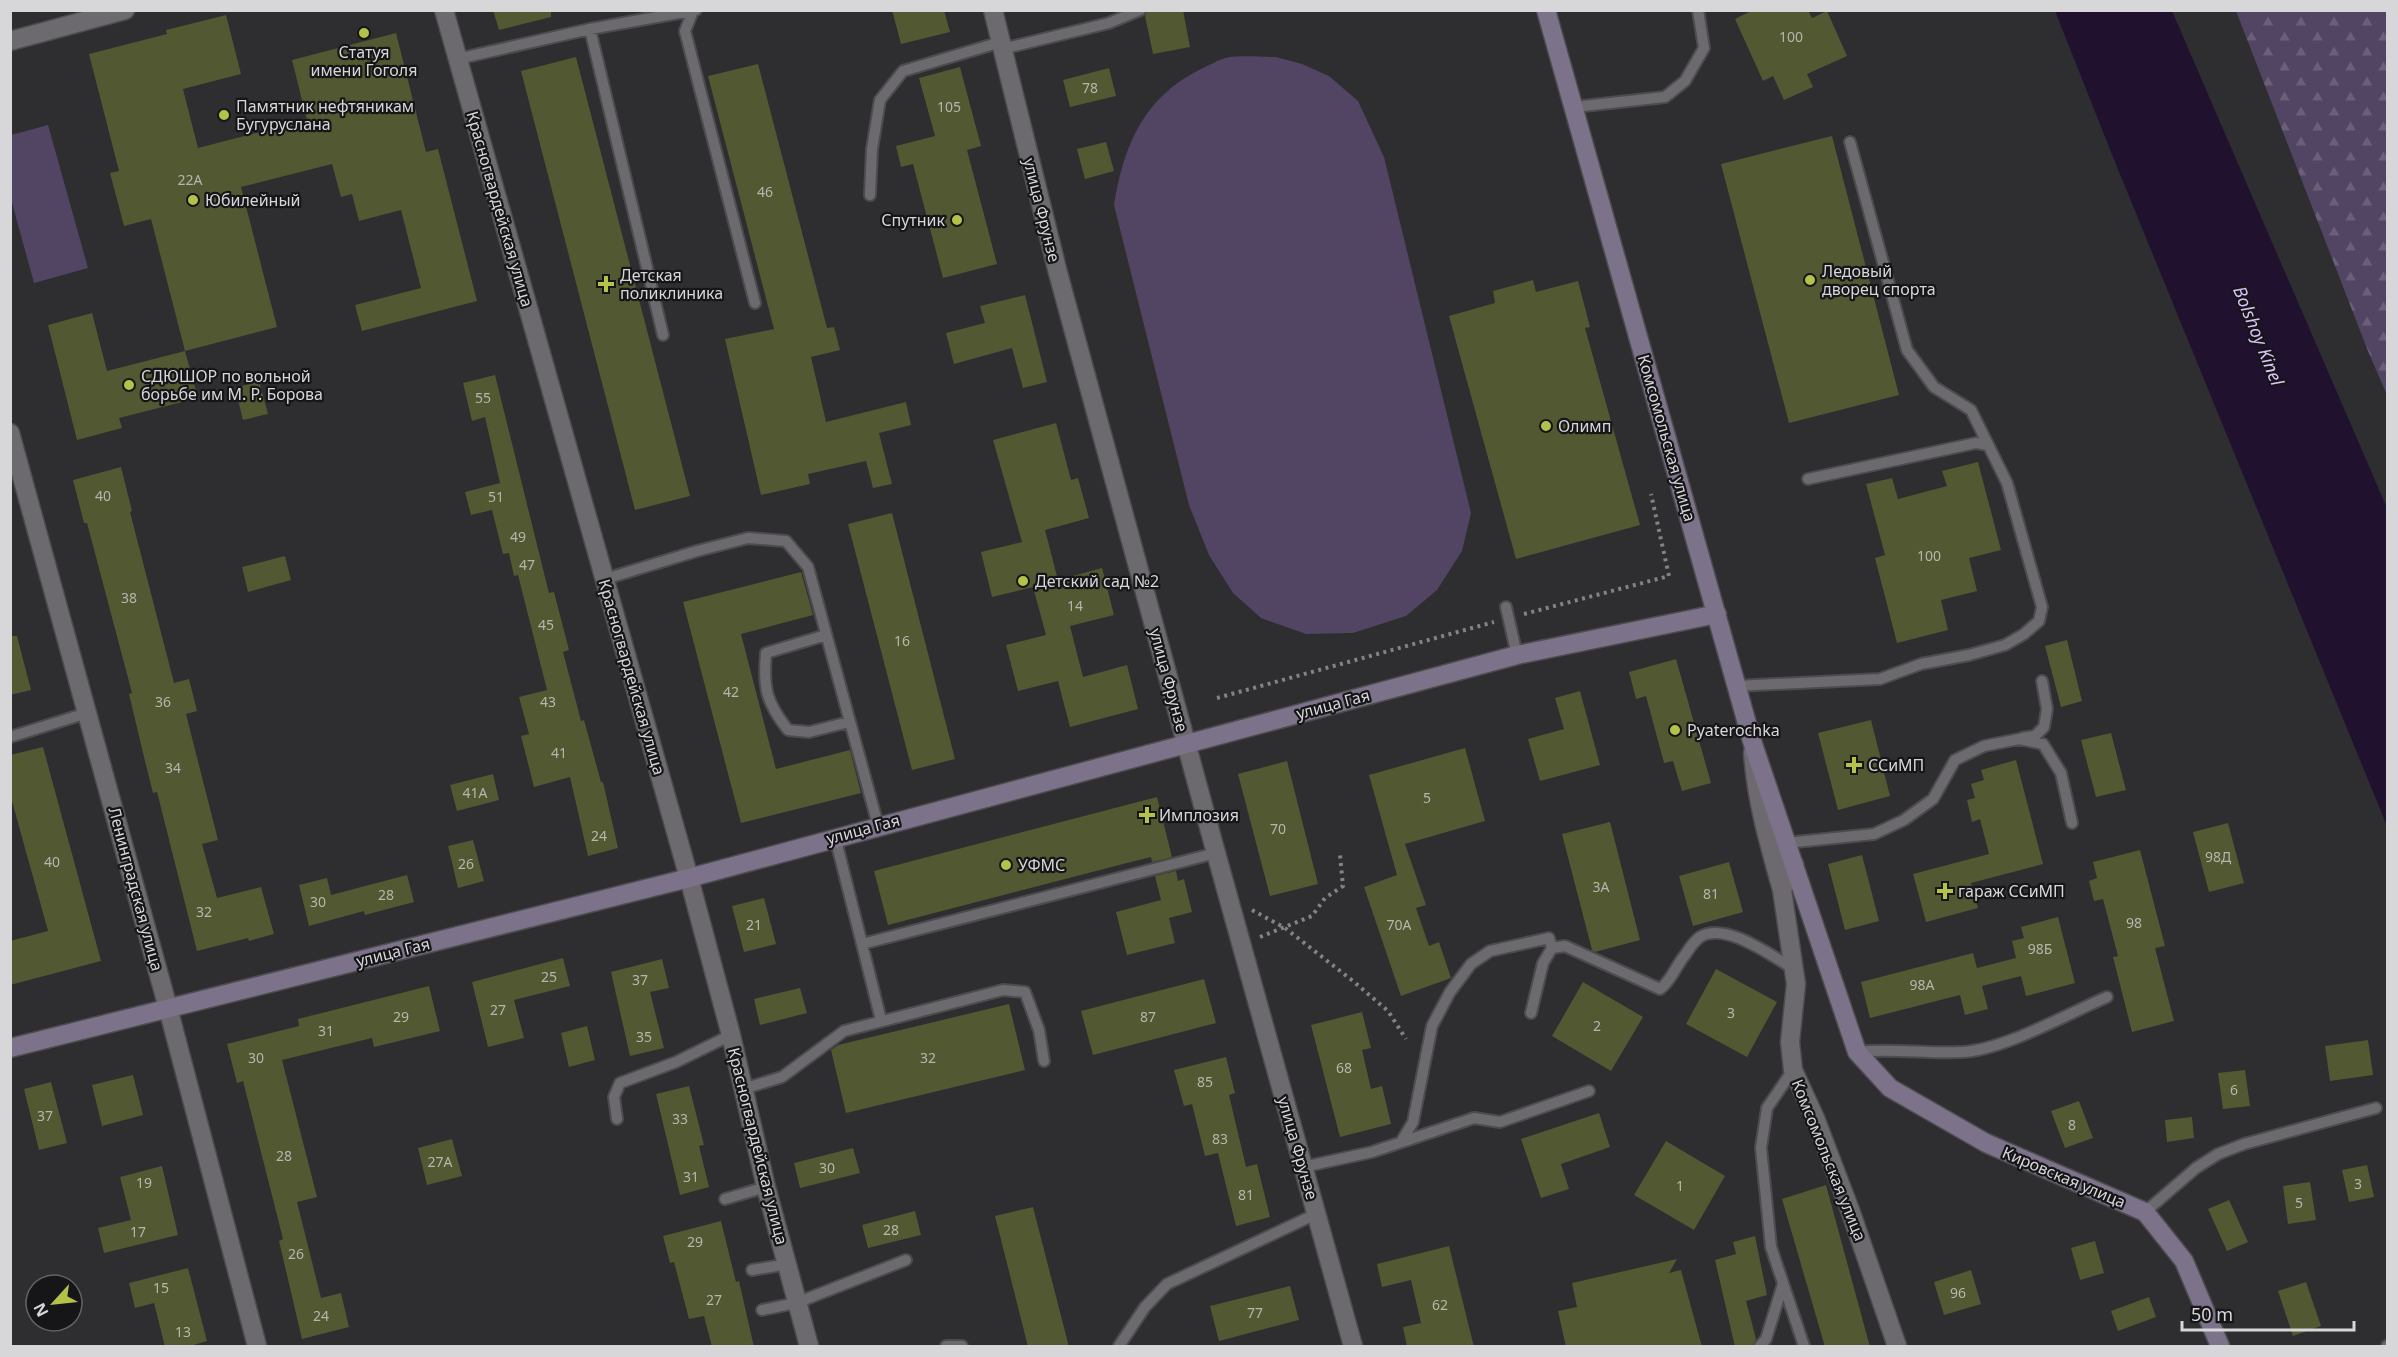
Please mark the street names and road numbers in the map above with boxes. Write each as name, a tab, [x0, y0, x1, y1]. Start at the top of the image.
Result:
street label: Красногвардейская улица	[462, 109, 538, 309]
street label: улица Фрунзе	[1018, 156, 1066, 264]
street label: Комсомольская улица	[1633, 352, 1701, 524]
street label: Красногвардейская улица	[594, 577, 670, 777]
street label: улица Фрунзе	[1145, 626, 1193, 734]
street label: улица Гая	[1294, 684, 1372, 724]
street label: Ленинградская улица	[104, 805, 168, 973]
street label: улица Гая	[824, 809, 902, 849]
street label: улица Гая	[354, 932, 432, 972]
street label: Красногвардейская улица	[723, 1045, 793, 1247]
street label: Комсомольская улица	[1787, 1076, 1871, 1244]
street label: улица Фрунзе	[1273, 1094, 1323, 1202]
street label: Кировская улица	[1999, 1141, 2129, 1213]

